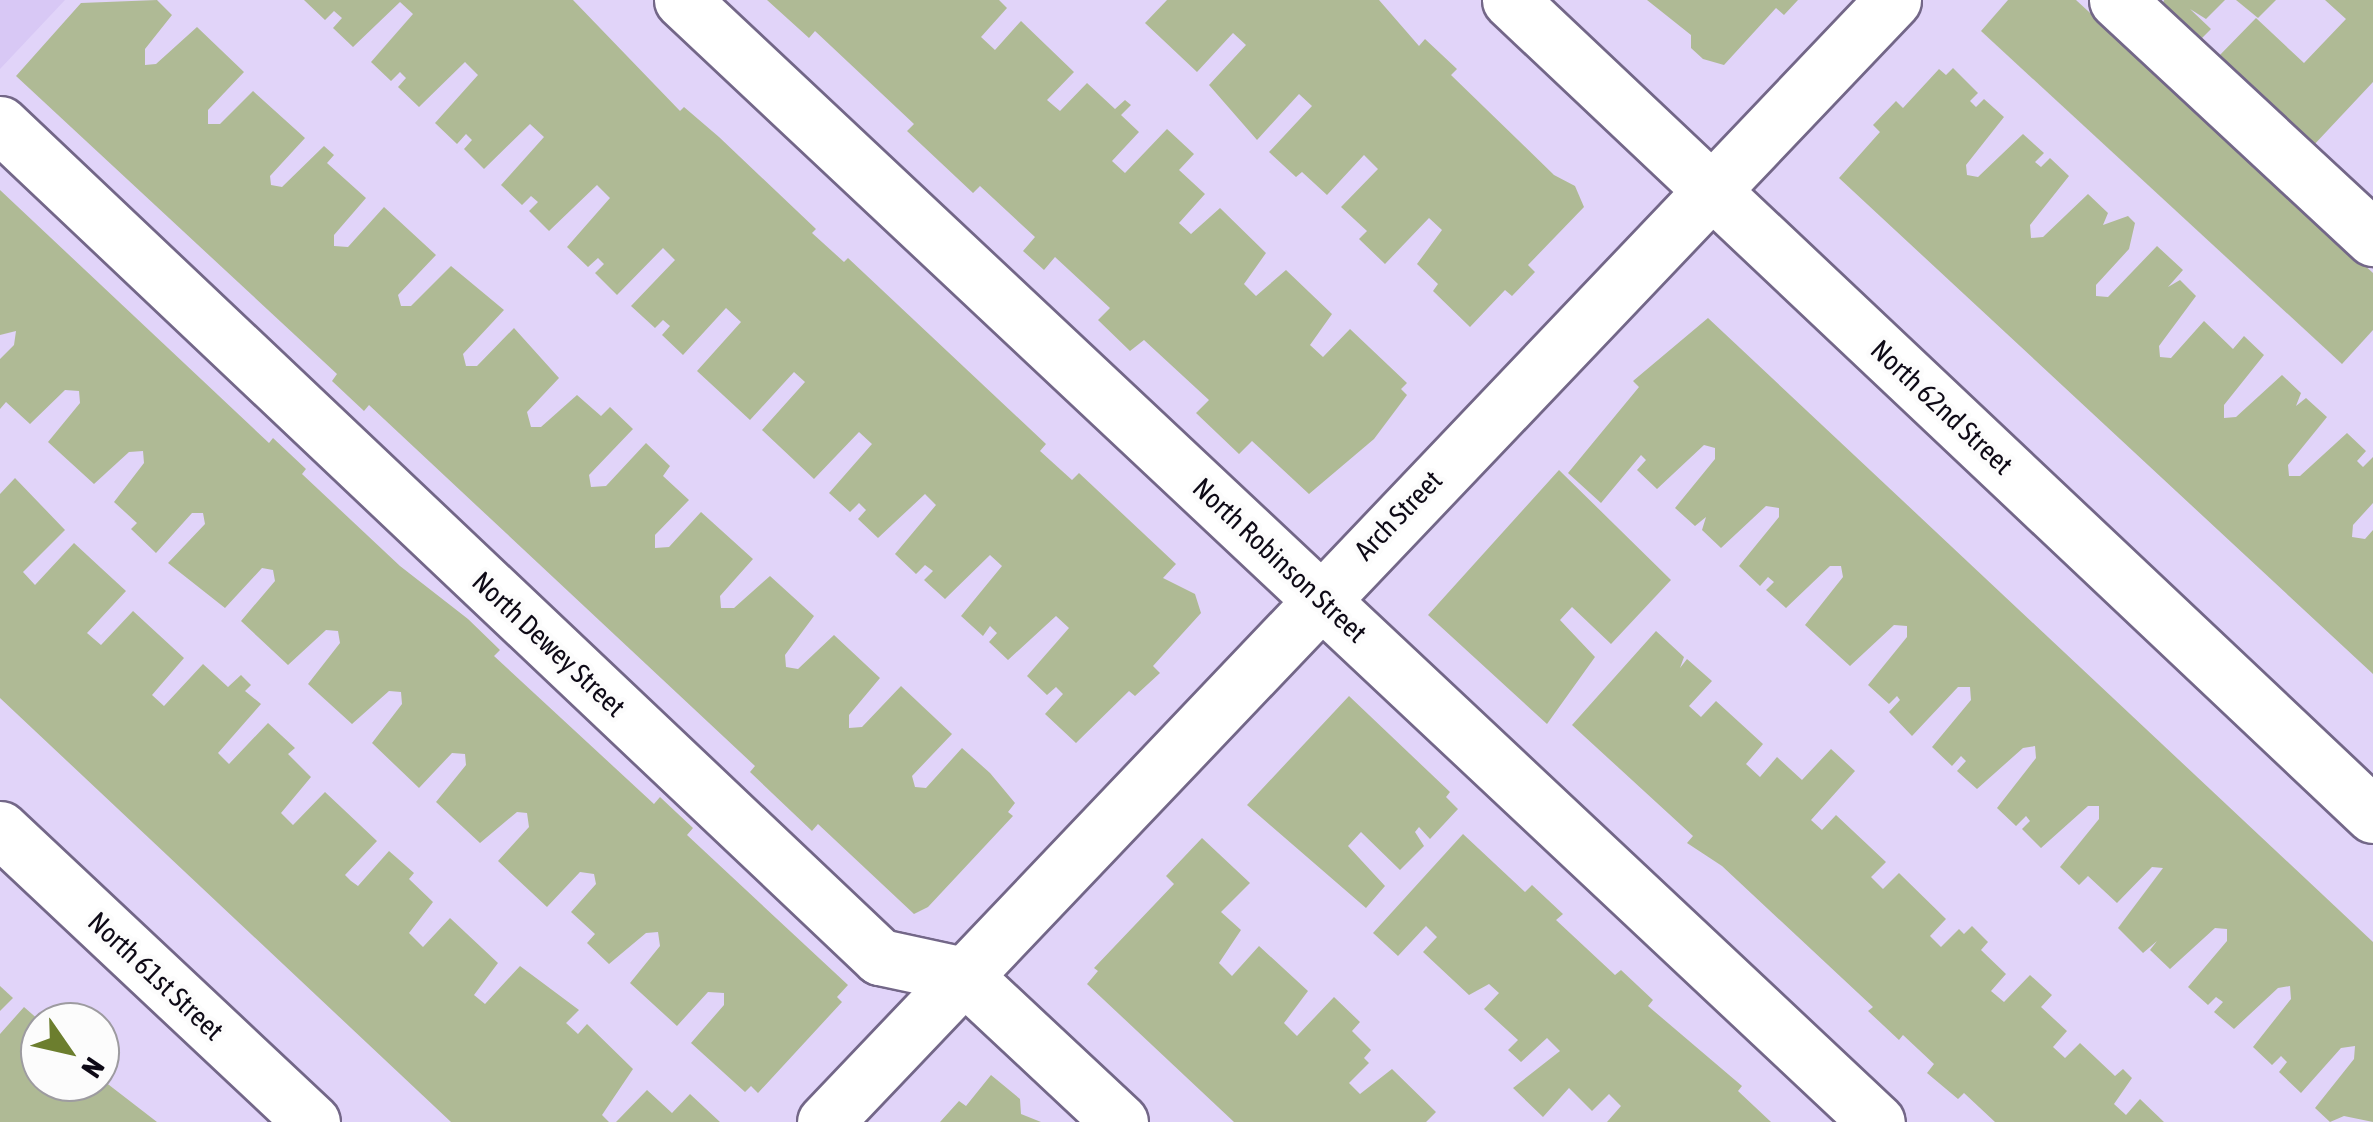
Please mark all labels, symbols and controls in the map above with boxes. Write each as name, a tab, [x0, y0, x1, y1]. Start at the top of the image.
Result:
street label: North 62nd Street	[1864, 333, 2020, 481]
street label: Arch Street	[1347, 463, 1449, 567]
street label: North Robinson Street	[1186, 471, 1374, 649]
street label: North Dewey Street	[466, 565, 632, 723]
street label: North 61st Street	[81, 905, 231, 1047]
north arrow	[20, 1002, 120, 1102]
text: N	[75, 1052, 111, 1083]

